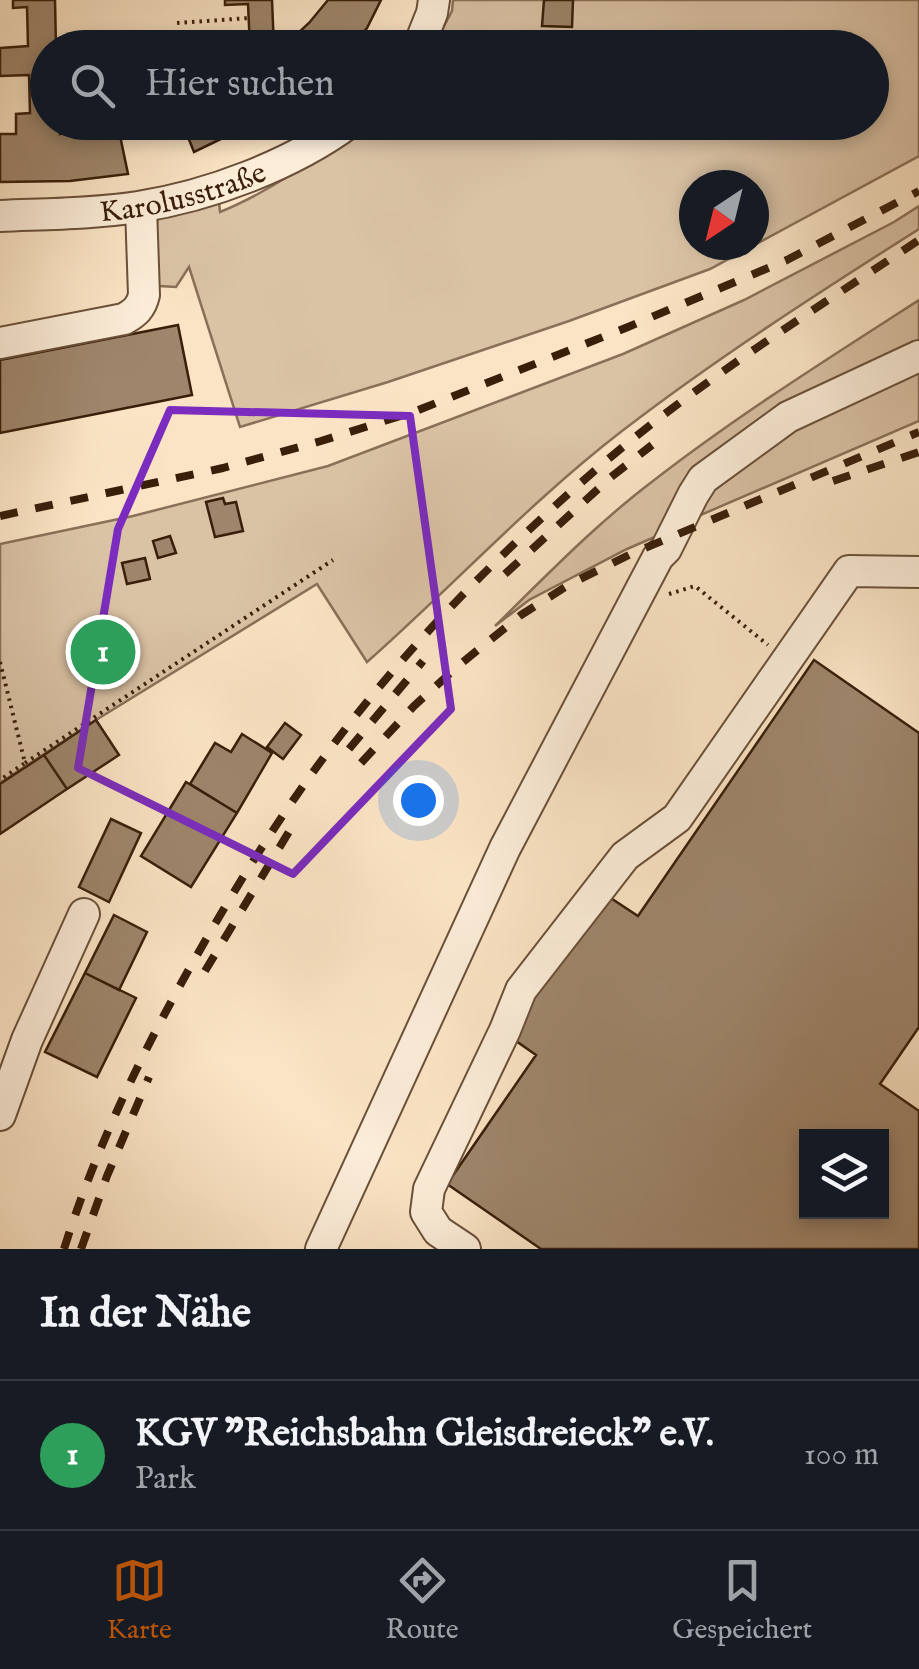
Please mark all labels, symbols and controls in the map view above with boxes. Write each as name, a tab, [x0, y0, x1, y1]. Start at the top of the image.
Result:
search box	[30, 30, 889, 140]
icon: search	[65, 58, 120, 113]
text: Hier suchen	[145, 61, 335, 109]
street label: Karolusstraße	[98, 155, 272, 232]
north arrow	[679, 170, 769, 260]
pin: 1	[70, 614, 136, 690]
your location	[393, 775, 444, 826]
map controls	[799, 1129, 889, 1219]
button: layers	[799, 1129, 889, 1219]
text: In der Nähe	[40, 1288, 251, 1341]
text: KGV "Reichsbahn Gleisdreieck" e.V.	[135, 1411, 714, 1459]
text: 1	[67, 1435, 78, 1476]
text: 100 m	[804, 1435, 879, 1476]
text: Park	[135, 1459, 196, 1500]
tab: Karte	[107, 1553, 172, 1648]
tab: Route	[385, 1553, 459, 1648]
tab: Gespeichert	[672, 1553, 812, 1648]

